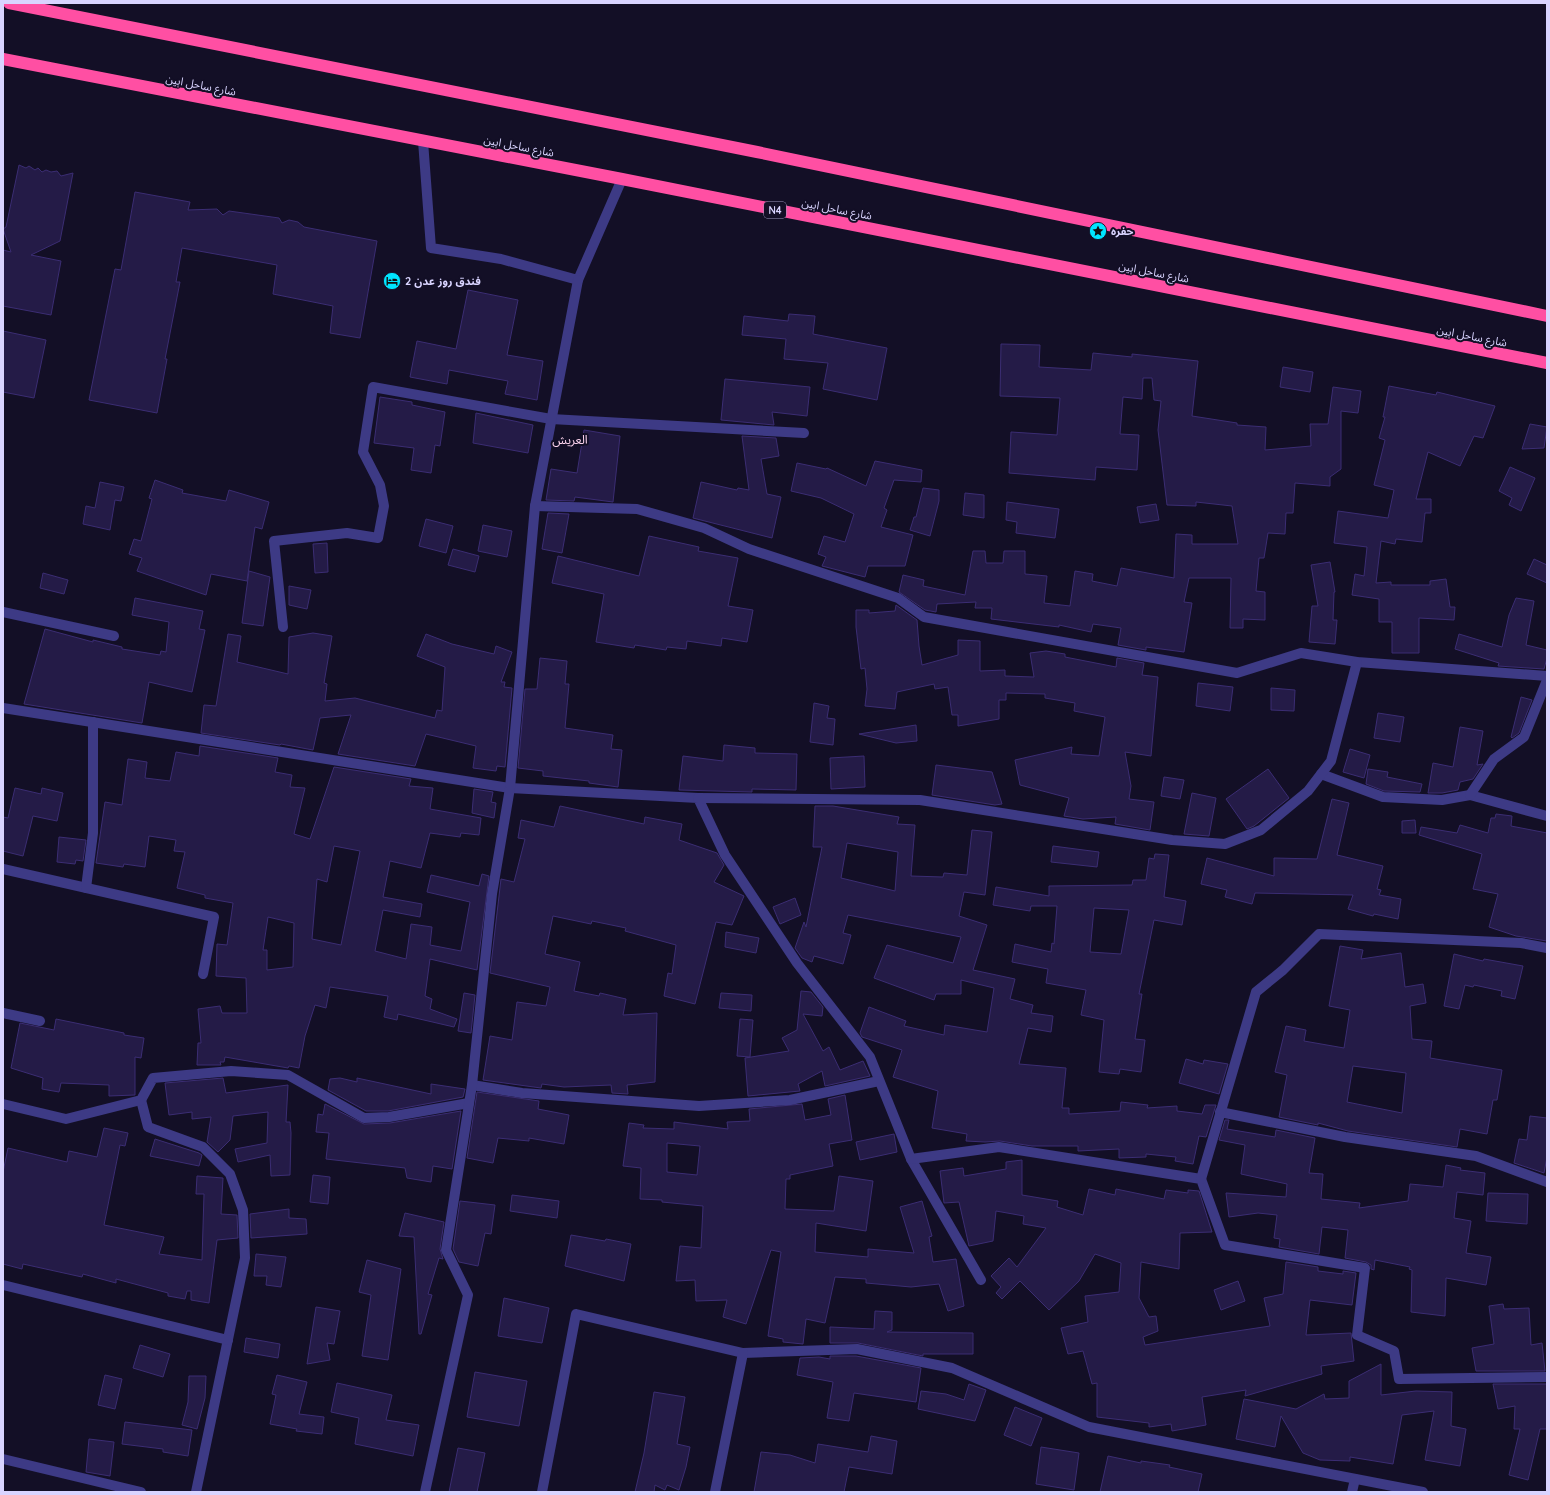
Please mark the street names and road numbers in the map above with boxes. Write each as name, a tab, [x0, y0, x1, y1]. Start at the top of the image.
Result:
street label: شارع ساحل ابين	[164, 71, 238, 100]
street label: شارع ساحل ابين	[482, 132, 556, 161]
street label: شارع ساحل ابين	[800, 195, 874, 224]
road number: N4	[764, 202, 786, 218]
street label: شارع ساحل ابين	[1117, 258, 1191, 287]
street label: شارع ساحل ابين	[1435, 322, 1509, 351]

